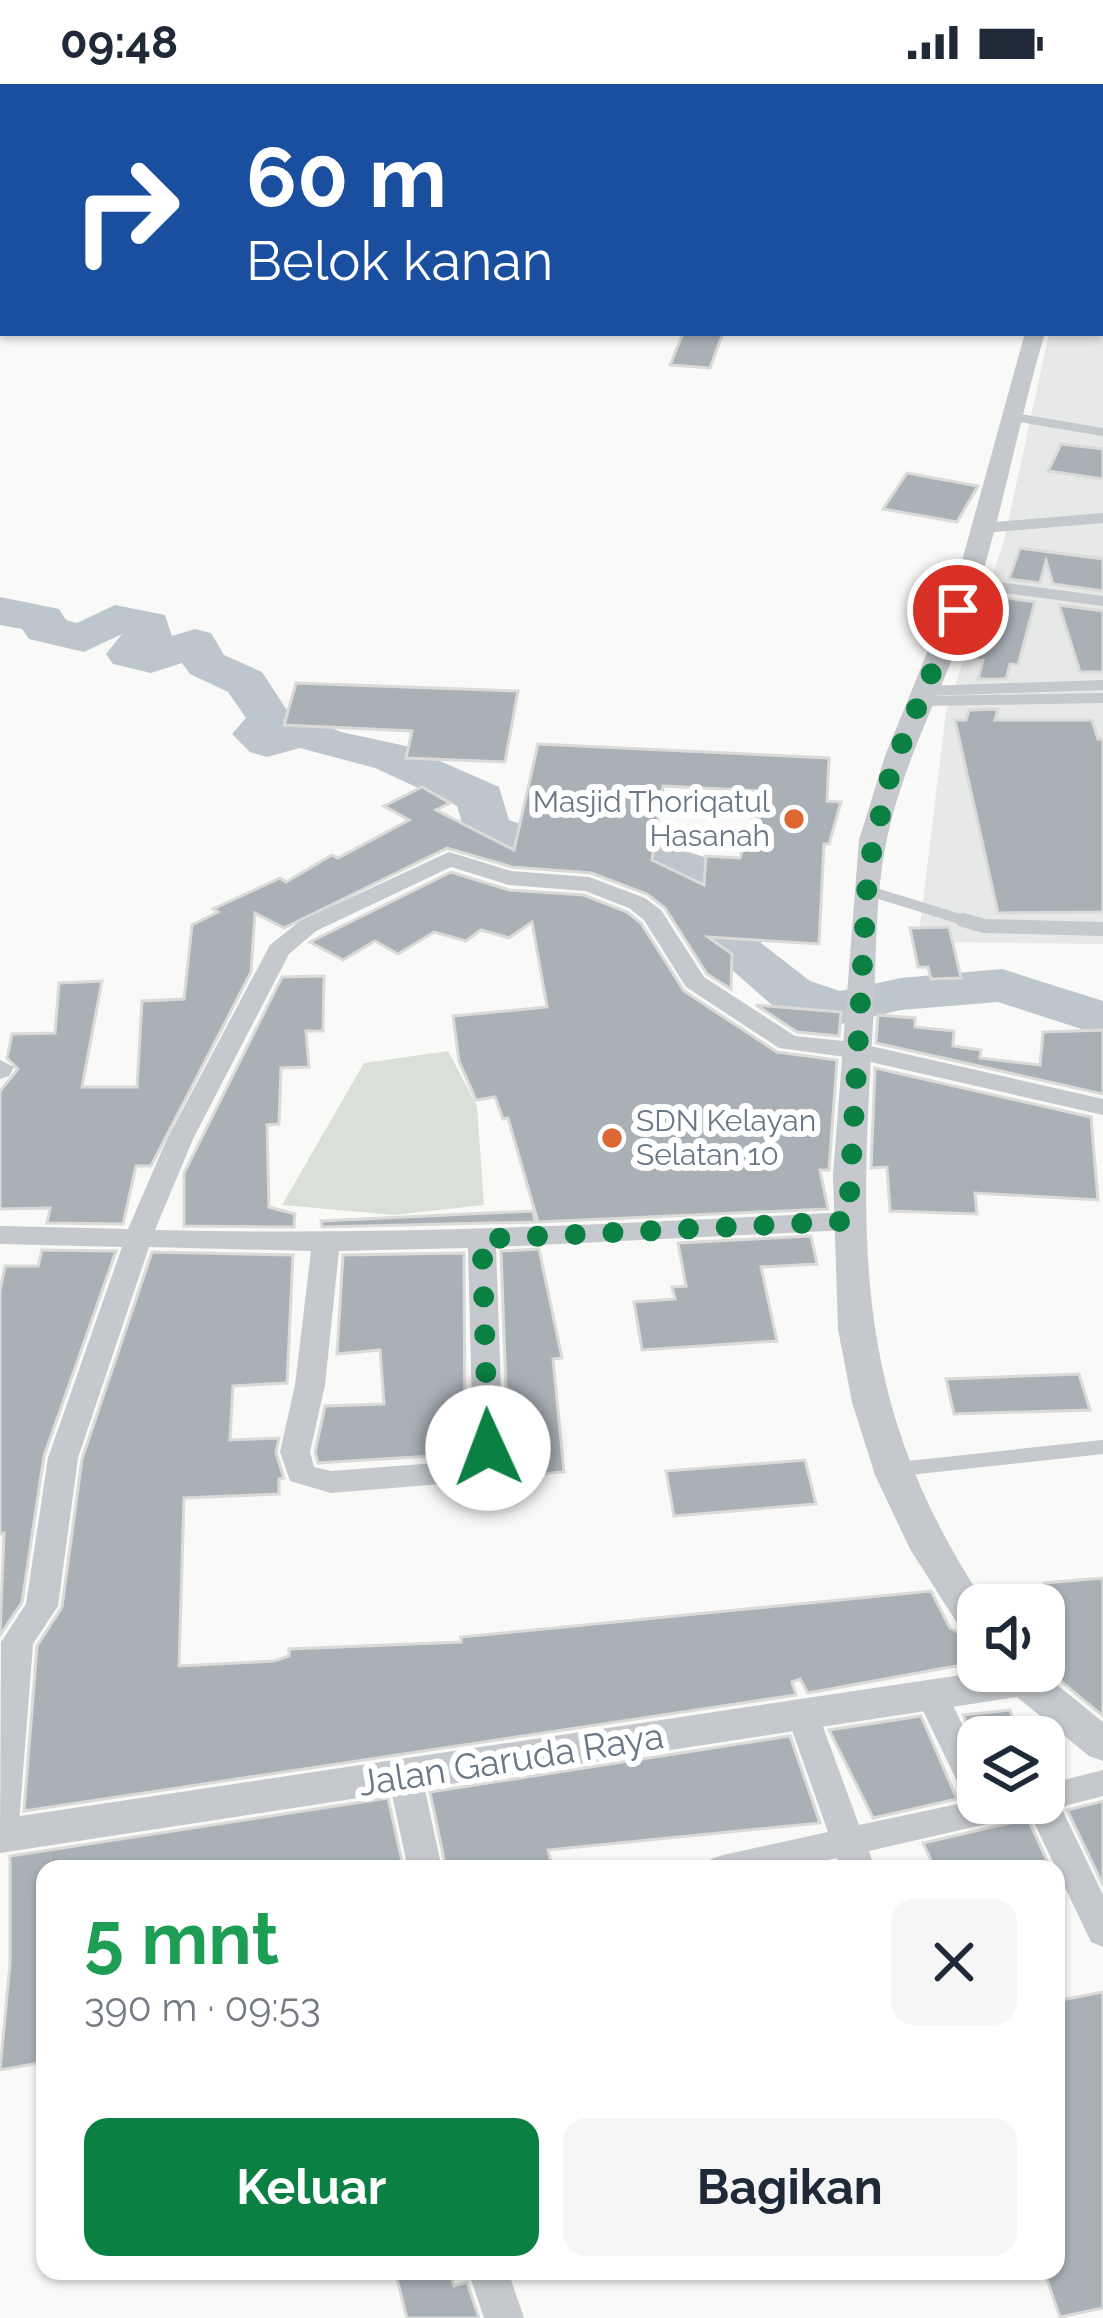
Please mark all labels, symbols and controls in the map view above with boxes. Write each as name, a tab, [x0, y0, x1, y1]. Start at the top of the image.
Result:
text: 09:48	[60, 16, 178, 69]
text: 60 m	[246, 128, 447, 227]
icon: right	[48, 132, 204, 288]
text: Belok kanan	[246, 229, 553, 293]
pin	[907, 559, 1009, 661]
icon: arrive	[925, 577, 991, 643]
place label: Masjid Thoriqatul Hasanah	[533, 784, 771, 853]
marker: Masjid Thoriqatul Hasanah	[781, 806, 807, 832]
place label: SDN Kelayan Selatan 10	[636, 1103, 816, 1172]
marker: SDN Kelayan Selatan 10	[599, 1125, 625, 1151]
position arrow	[425, 1385, 551, 1511]
map controls	[957, 1584, 1065, 1824]
button: sound	[957, 1584, 1065, 1692]
street label: Jalan Garuda Raya	[356, 1714, 666, 1804]
button: layers	[957, 1716, 1065, 1824]
text: 5 mnt	[84, 1896, 279, 1981]
button: close	[891, 1899, 1017, 2025]
text: 390 m · 09:53	[84, 1984, 321, 2030]
button: Keluar	[84, 2118, 539, 2256]
button: Bagikan	[563, 2118, 1017, 2256]

